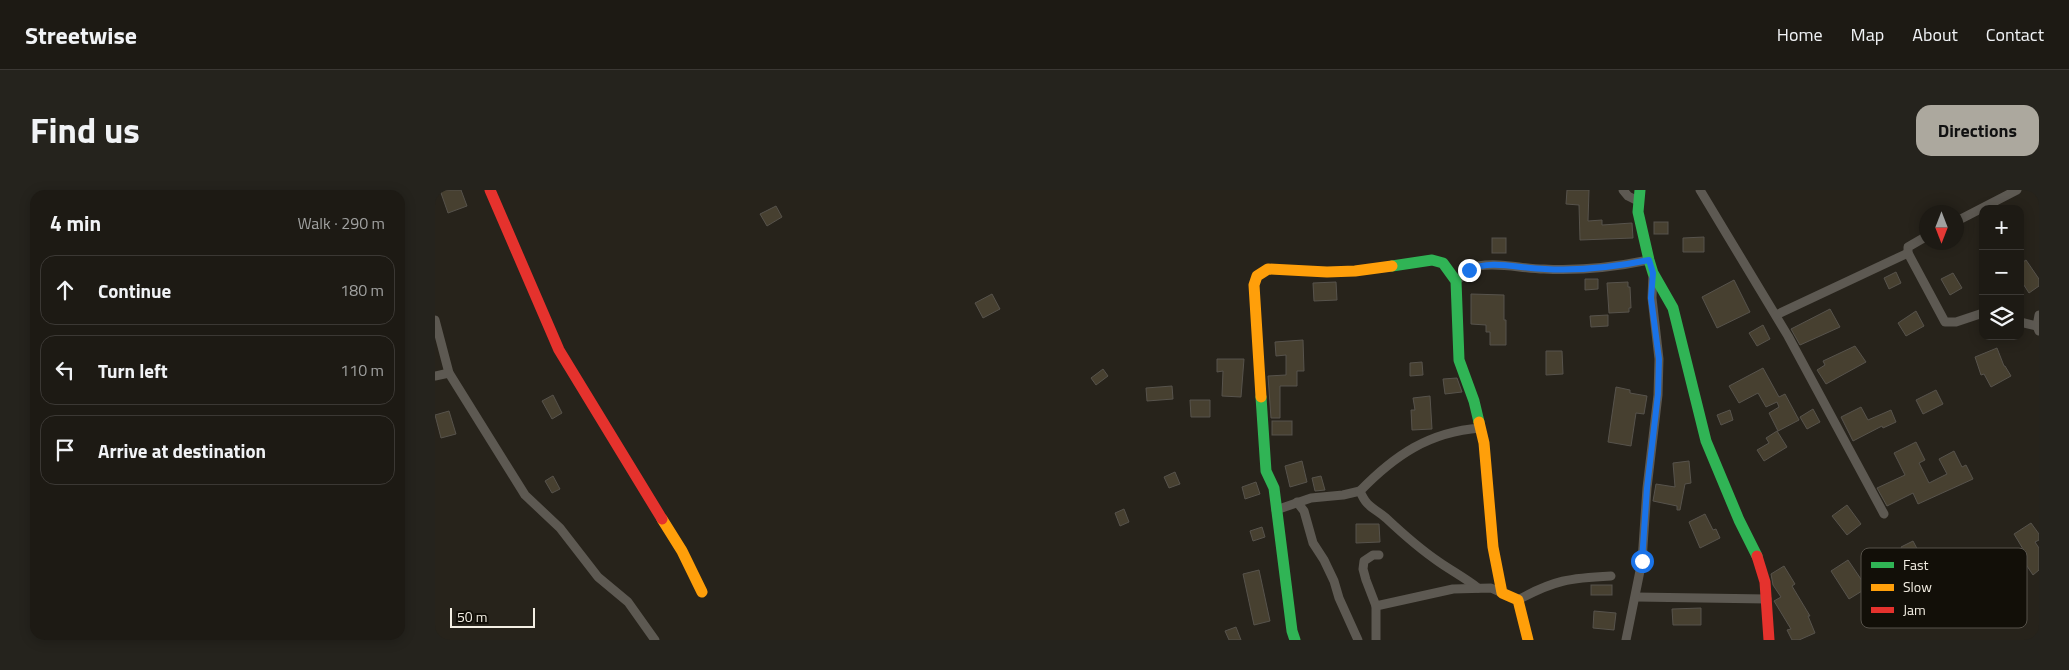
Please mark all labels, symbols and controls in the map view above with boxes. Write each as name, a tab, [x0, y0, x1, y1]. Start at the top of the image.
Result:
text: Streetwise	[25, 17, 137, 53]
text: Home	[1777, 21, 1823, 48]
text: Map	[1851, 21, 1884, 48]
text: About	[1912, 21, 1958, 48]
text: Contact	[1986, 21, 2044, 48]
text: Find us	[30, 103, 140, 157]
button: Directions	[1916, 105, 2039, 156]
north arrow	[1919, 205, 1964, 250]
map controls	[1979, 205, 2024, 340]
button: +	[1979, 205, 2024, 250]
text: 4 min	[50, 207, 101, 239]
text: Walk · 290 m	[297, 211, 385, 235]
button: −	[1979, 250, 2024, 295]
route end	[1458, 259, 1481, 282]
icon: ahead	[51, 276, 79, 304]
text: Continue	[98, 276, 171, 305]
text: 180 m	[340, 278, 384, 302]
button: layers	[1979, 295, 2024, 340]
icon: left	[51, 356, 79, 384]
text: Turn left	[98, 356, 168, 385]
text: 110 m	[340, 358, 384, 382]
icon: arrive	[51, 436, 79, 464]
text: Arrive at destination	[98, 436, 266, 465]
legend	[1861, 548, 2027, 628]
route start	[1631, 550, 1654, 573]
text: Fast	[1903, 554, 1928, 575]
text: Slow	[1903, 576, 1932, 597]
text: Jam	[1903, 599, 1926, 620]
scale bar	[450, 605, 535, 628]
text: 50 m	[457, 606, 487, 627]

